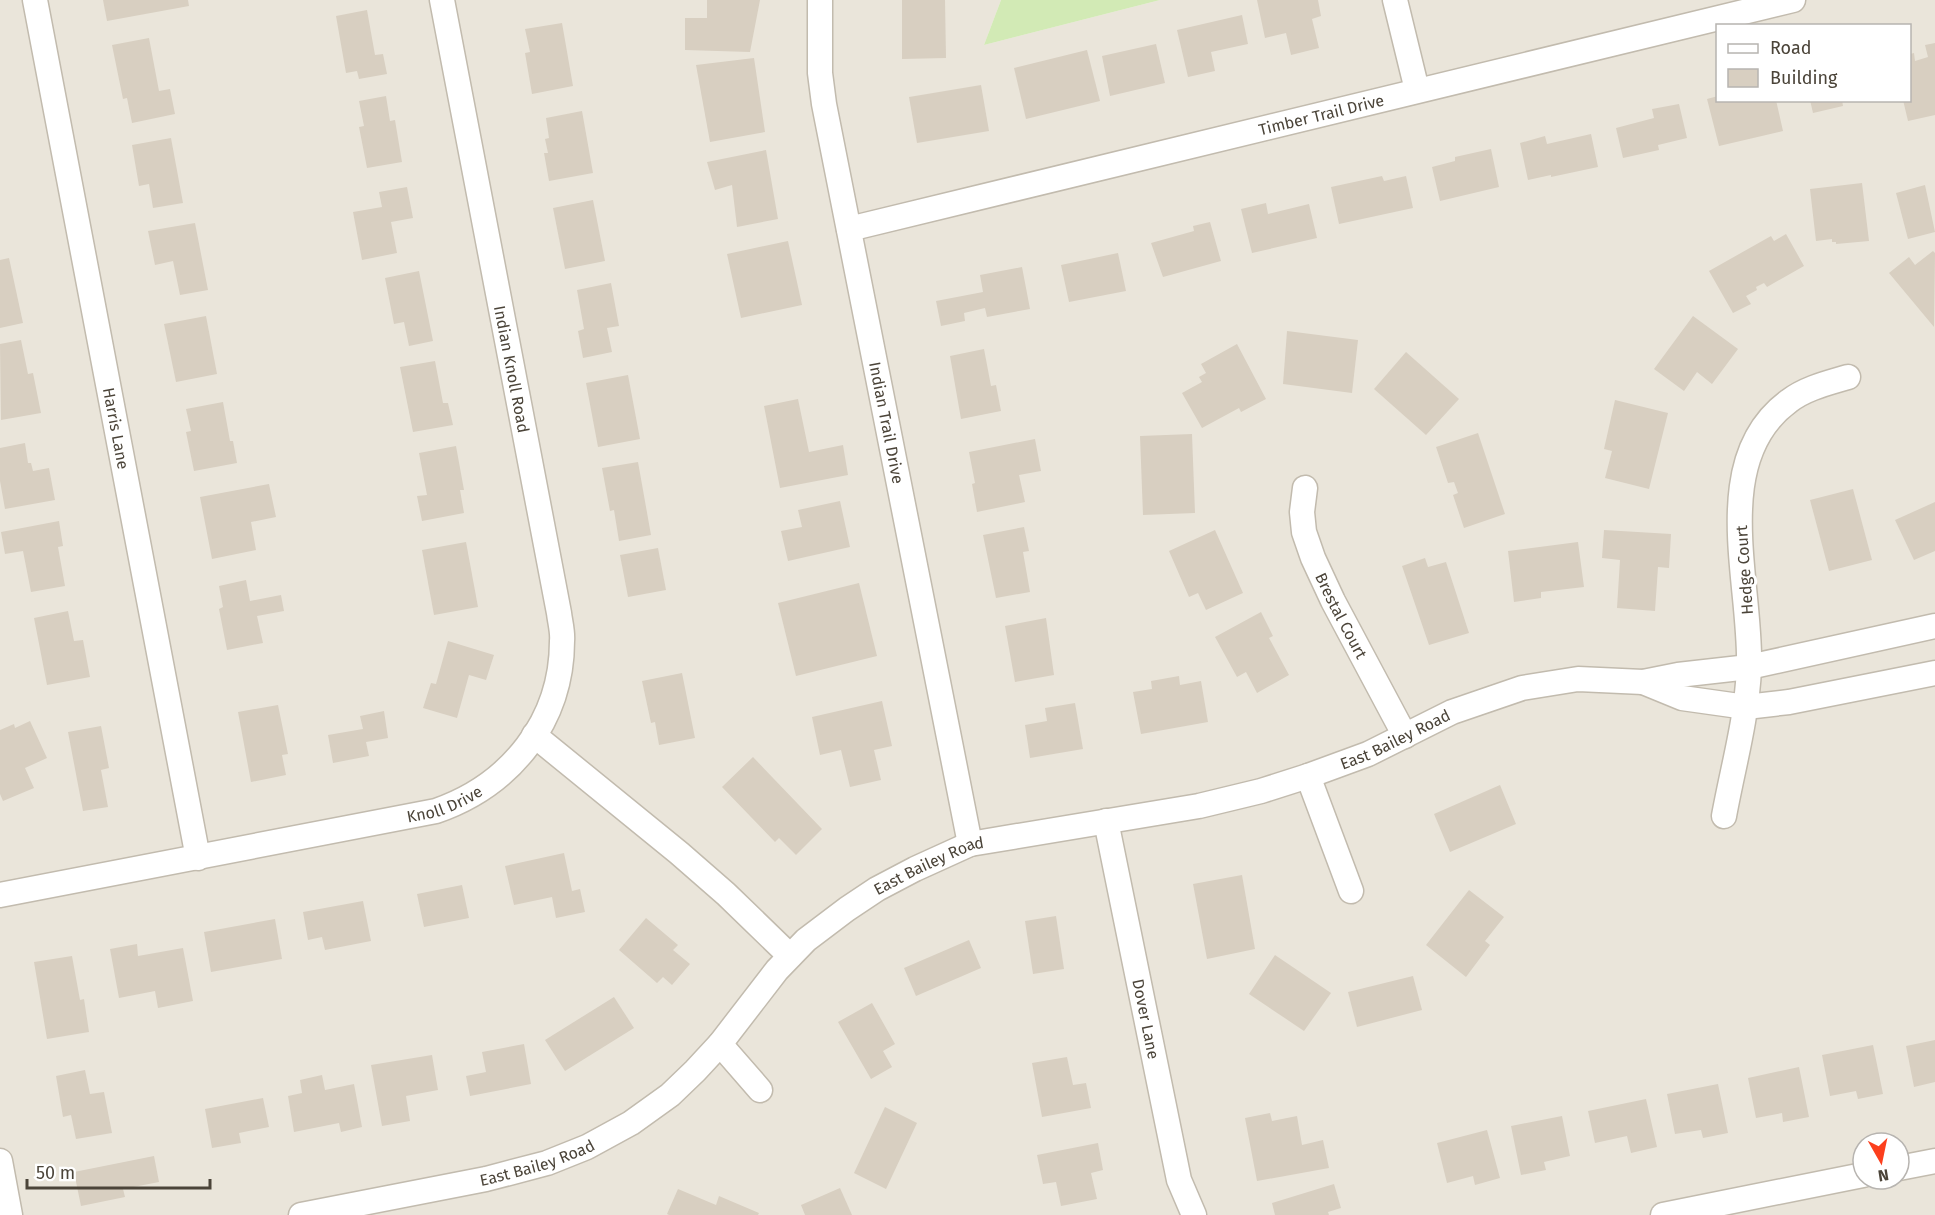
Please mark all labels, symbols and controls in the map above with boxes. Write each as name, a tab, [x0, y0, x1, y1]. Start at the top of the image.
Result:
legend	[1716, 24, 1911, 102]
text: Road	[1770, 37, 1812, 59]
text: Building	[1770, 67, 1838, 89]
street label: Timber Trail Drive	[1257, 91, 1386, 139]
street label: Indian Knoll Road	[490, 304, 533, 434]
street label: Indian Trail Drive	[865, 360, 908, 485]
street label: Harris Lane	[99, 386, 133, 471]
street label: Hedge Court	[1732, 524, 1757, 615]
street label: Brestal Court	[1311, 570, 1371, 662]
street label: East Bailey Road	[1338, 705, 1453, 773]
street label: Knoll Drive	[405, 782, 486, 826]
street label: East Bailey Road	[870, 833, 985, 899]
street label: Dover Lane	[1128, 977, 1163, 1061]
north arrow	[1851, 1131, 1911, 1191]
street label: East Bailey Road	[478, 1136, 598, 1190]
scale bar	[27, 1152, 210, 1190]
text: 50 m	[36, 1162, 75, 1184]
text: N	[1877, 1165, 1890, 1186]

